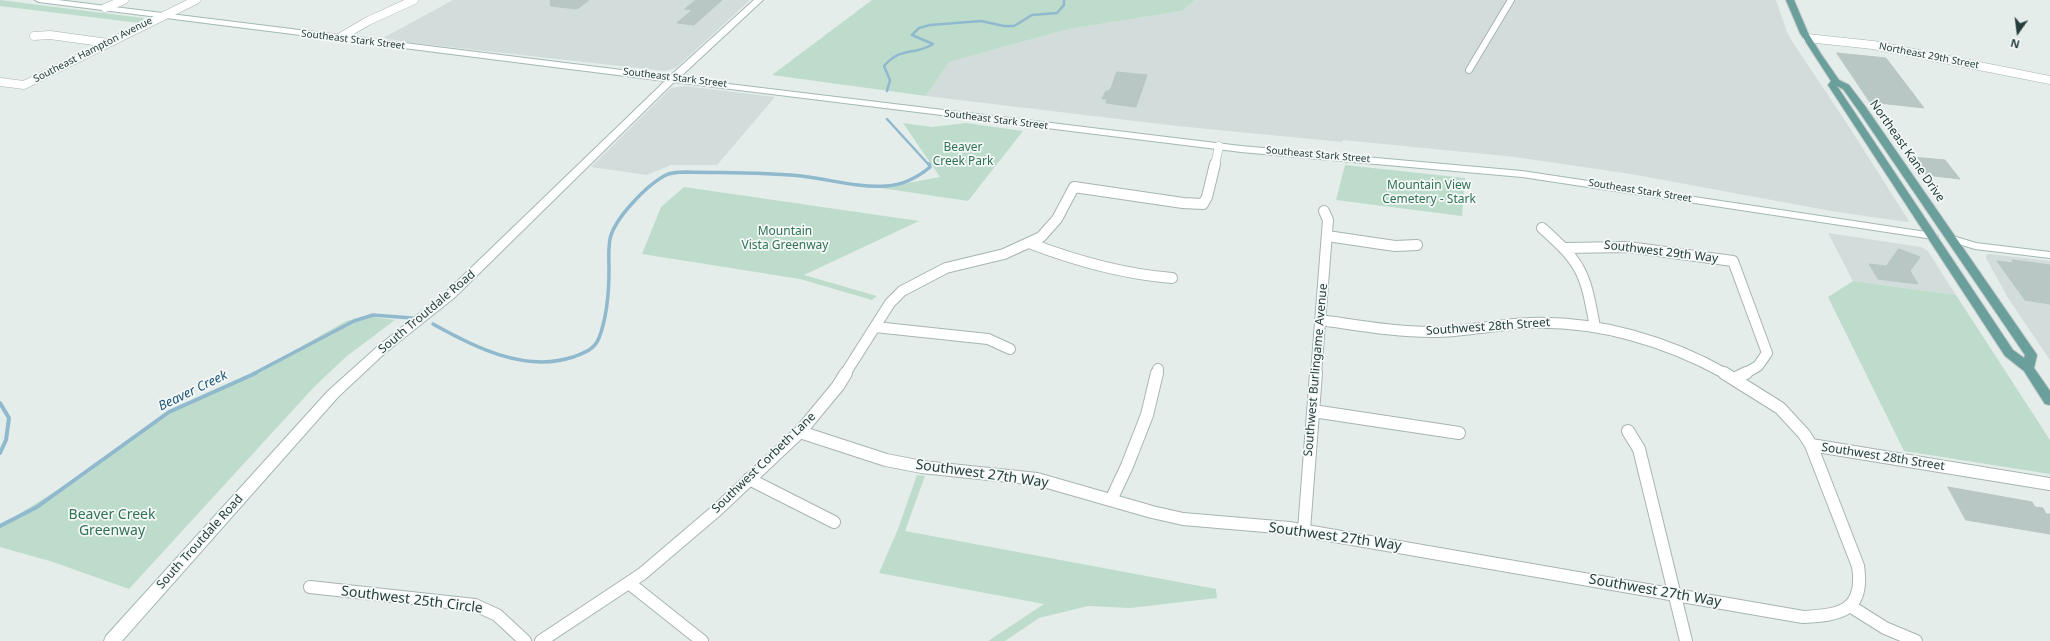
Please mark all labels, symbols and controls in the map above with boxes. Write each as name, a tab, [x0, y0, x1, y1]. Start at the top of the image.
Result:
north arrow	[1998, 12, 2038, 52]
street label: Southeast Hampton Avenue	[32, 15, 154, 85]
street label: Southeast Stark Street	[300, 28, 406, 52]
text: N	[2009, 36, 2021, 52]
street label: Northeast 29th Street	[1878, 40, 1980, 72]
street label: Southeast Stark Street	[622, 66, 728, 90]
street label: Northeast Kane Drive	[1866, 97, 1948, 205]
street label: Southeast Stark Street	[943, 108, 1049, 132]
park label: Beaver Creek Park	[933, 141, 993, 169]
street label: Southeast Stark Street	[1265, 144, 1371, 166]
street label: Southeast Stark Street	[1587, 177, 1693, 205]
park label: Mountain View Cemetery - Stark	[1382, 179, 1476, 207]
park label: Mountain Vista Greenway	[742, 225, 828, 253]
street label: Southwest 29th Way	[1603, 238, 1719, 266]
street label: South Troutdale Road	[376, 267, 478, 357]
street label: Southwest Burlingame Avenue	[1301, 283, 1331, 457]
street label: Southwest 28th Street	[1425, 315, 1551, 339]
water label: Beaver Creek	[156, 368, 230, 414]
street label: Southwest Corbeth Lane	[709, 410, 819, 516]
street label: Southwest 28th Street	[1820, 440, 1946, 474]
street label: Southwest 27th Way	[915, 456, 1049, 492]
street label: South Troutdale Road	[154, 492, 246, 592]
park label: Beaver Creek Greenway	[69, 507, 155, 540]
street label: Southwest 27th Way	[1268, 519, 1402, 555]
street label: Southwest 27th Way	[1588, 571, 1722, 611]
street label: Southwest 25th Circle	[340, 583, 484, 617]

